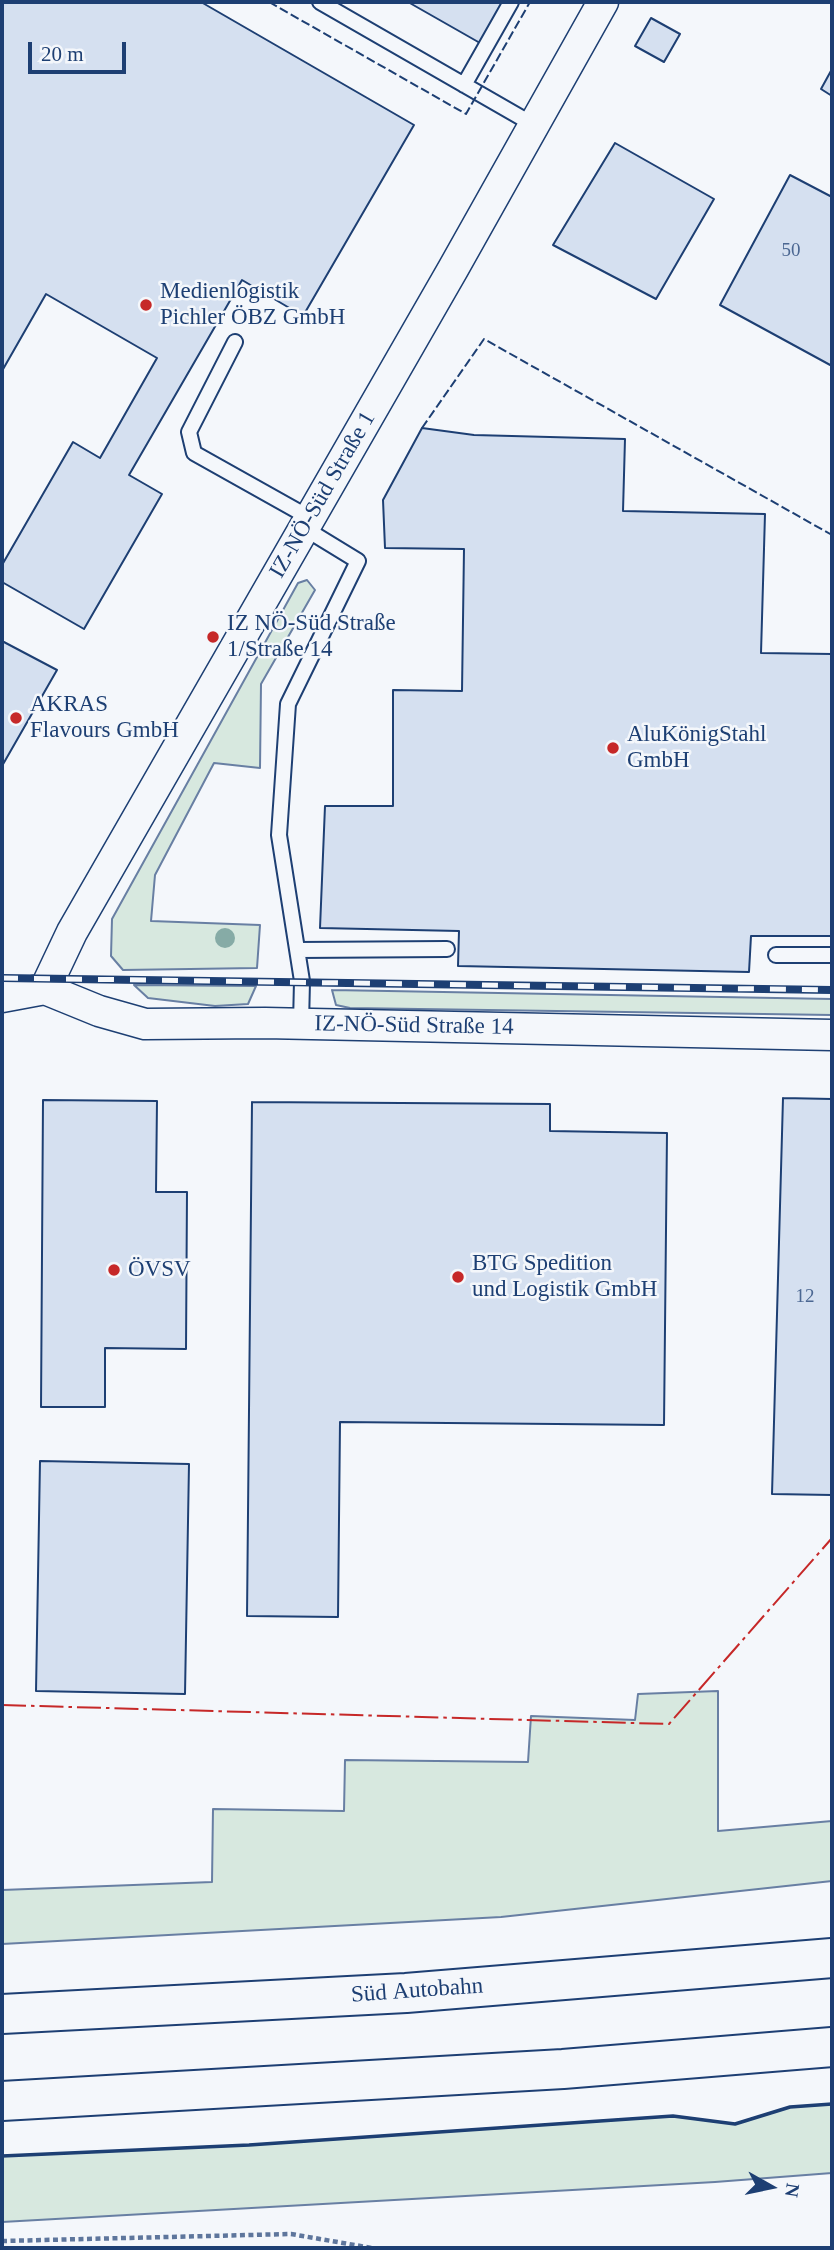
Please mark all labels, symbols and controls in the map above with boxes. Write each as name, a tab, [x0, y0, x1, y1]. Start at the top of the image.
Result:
scale bar	[32, 28, 130, 72]
text: 20 m	[41, 42, 84, 66]
house number: 50	[782, 240, 800, 262]
place label: Medienlogistik Pichler ÖBZ GmbH	[160, 278, 345, 332]
marker: Medienlogistik Pichler ÖBZ GmbH	[138, 297, 154, 313]
street label: IZ-NÖ-Süd Straße 1	[264, 407, 382, 583]
place label: IZ NÖ-Süd Straße 1/Straße 14	[227, 610, 396, 664]
marker: IZ NÖ-Süd Straße 1/Straße 14	[205, 629, 221, 645]
place label: AKRAS Flavours GmbH	[30, 691, 179, 745]
marker: AKRAS Flavours GmbH	[8, 710, 24, 726]
place label: AluKönigStahl GmbH	[627, 721, 766, 775]
marker: AluKönigStahl GmbH	[605, 740, 621, 756]
street label: IZ-NÖ-Süd Straße 14	[314, 1010, 514, 1042]
place label: BTG Spedition und Logistik GmbH	[472, 1250, 657, 1304]
place label: ÖVSV	[128, 1256, 191, 1284]
marker: ÖVSV	[106, 1262, 122, 1278]
marker: BTG Spedition und Logistik GmbH	[450, 1269, 466, 1285]
house number: 12	[796, 1286, 814, 1308]
street label: Süd Autobahn	[350, 1973, 484, 2009]
north arrow	[736, 2152, 806, 2222]
text: N	[781, 2182, 804, 2199]

